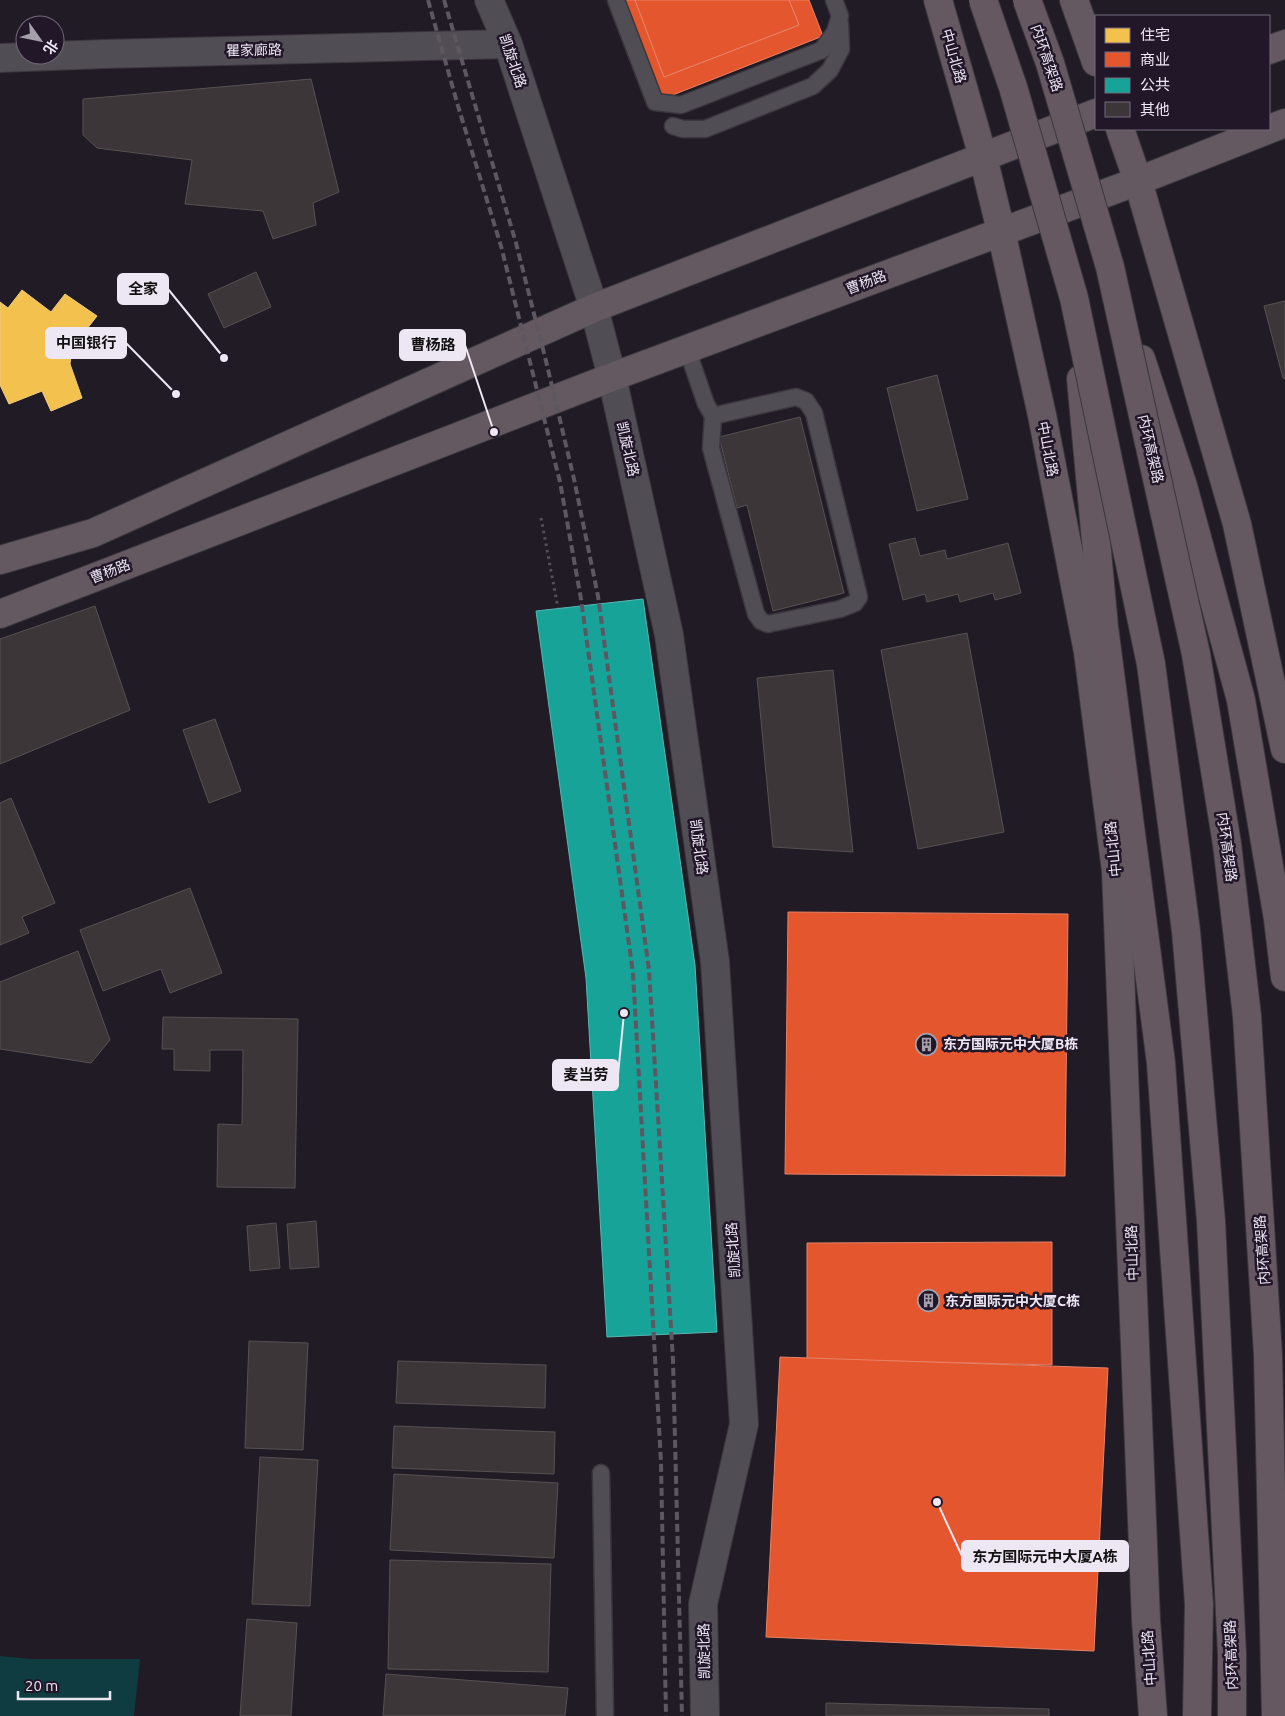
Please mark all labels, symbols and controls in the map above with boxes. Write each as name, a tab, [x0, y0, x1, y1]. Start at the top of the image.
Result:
north arrow	[15, 15, 65, 65]
legend	[1095, 15, 1270, 130]
street label: 内环高架路	[1028, 22, 1066, 94]
text: 住宅	[1140, 26, 1170, 43]
street label: 中山北路	[939, 27, 969, 85]
street label: 凯旋北路	[496, 32, 530, 90]
text: 北	[40, 37, 61, 57]
street label: 瞿家廊路	[226, 42, 282, 58]
text: 商业	[1140, 51, 1170, 68]
text: 公共	[1140, 76, 1170, 93]
text: 其他	[1140, 101, 1170, 118]
street label: 曹杨路	[844, 267, 888, 297]
callout: 全家	[118, 274, 168, 304]
text: 全家	[128, 280, 158, 297]
callout: 中国银行	[46, 328, 126, 358]
callout: 曹杨路	[400, 330, 465, 360]
text: 中国银行	[56, 334, 116, 351]
text: 曹杨路	[410, 336, 456, 353]
street label: 内环高架路	[1135, 413, 1167, 485]
street label: 凯旋北路	[614, 420, 642, 478]
street label: 中山北路	[1035, 420, 1061, 478]
street label: 曹杨路	[88, 556, 132, 586]
street label: 内环高架路	[1214, 811, 1240, 883]
street label: 凯旋北路	[687, 818, 711, 876]
street label: 中山北路	[1102, 820, 1124, 878]
building icon: 东方国际元中大厦B栋	[915, 1032, 939, 1056]
place label: 东方国际元中大厦B栋	[943, 1036, 1078, 1052]
callout: 麦当劳	[553, 1060, 618, 1090]
text: 麦当劳	[563, 1066, 609, 1083]
street label: 内环高架路	[1252, 1215, 1272, 1285]
street label: 凯旋北路	[723, 1222, 743, 1278]
street label: 中山北路	[1123, 1225, 1141, 1281]
building icon: 东方国际元中大厦C栋	[917, 1289, 941, 1313]
place label: 东方国际元中大厦C栋	[945, 1293, 1080, 1309]
callout: 东方国际元中大厦A栋	[962, 1541, 1128, 1571]
text: 东方国际元中大厦A栋	[972, 1548, 1118, 1565]
street label: 内环高架路	[1222, 1620, 1240, 1690]
street label: 凯旋北路	[696, 1623, 712, 1679]
street label: 中山北路	[1139, 1630, 1159, 1686]
scale bar	[18, 1668, 110, 1700]
text: 20 m	[25, 1677, 58, 1694]

